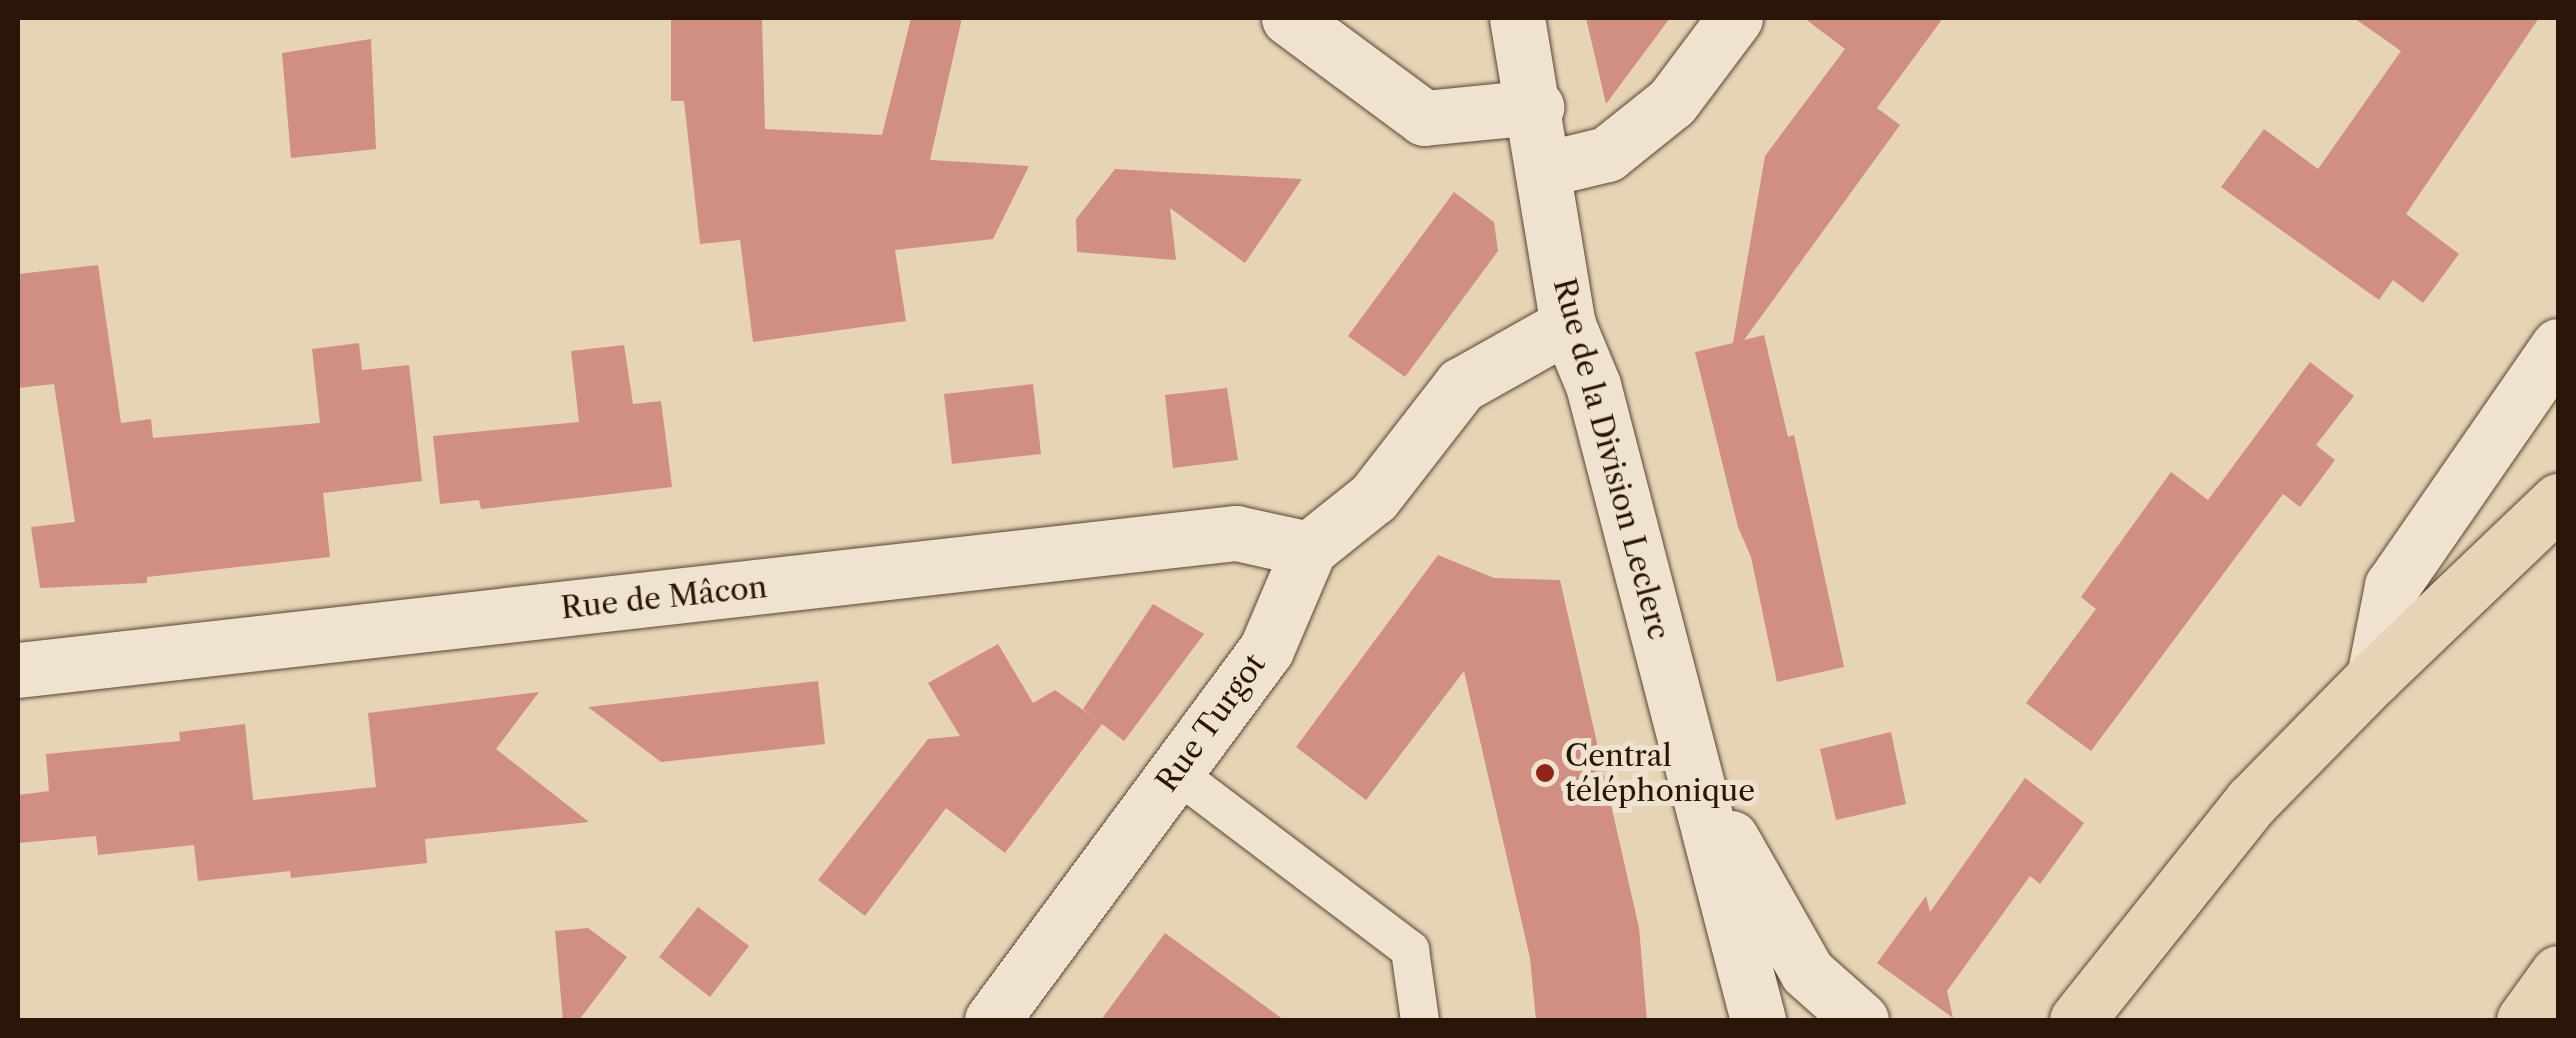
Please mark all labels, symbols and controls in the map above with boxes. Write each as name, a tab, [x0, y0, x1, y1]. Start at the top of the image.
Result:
street label: Rue de la Division Leclerc	[1545, 274, 1677, 644]
street label: Rue de Mâcon	[559, 569, 769, 627]
street label: Rue Turgot	[1149, 647, 1273, 799]
place label: Central téléphonique	[1565, 738, 1755, 808]
marker: Central téléphonique	[1534, 762, 1556, 784]

